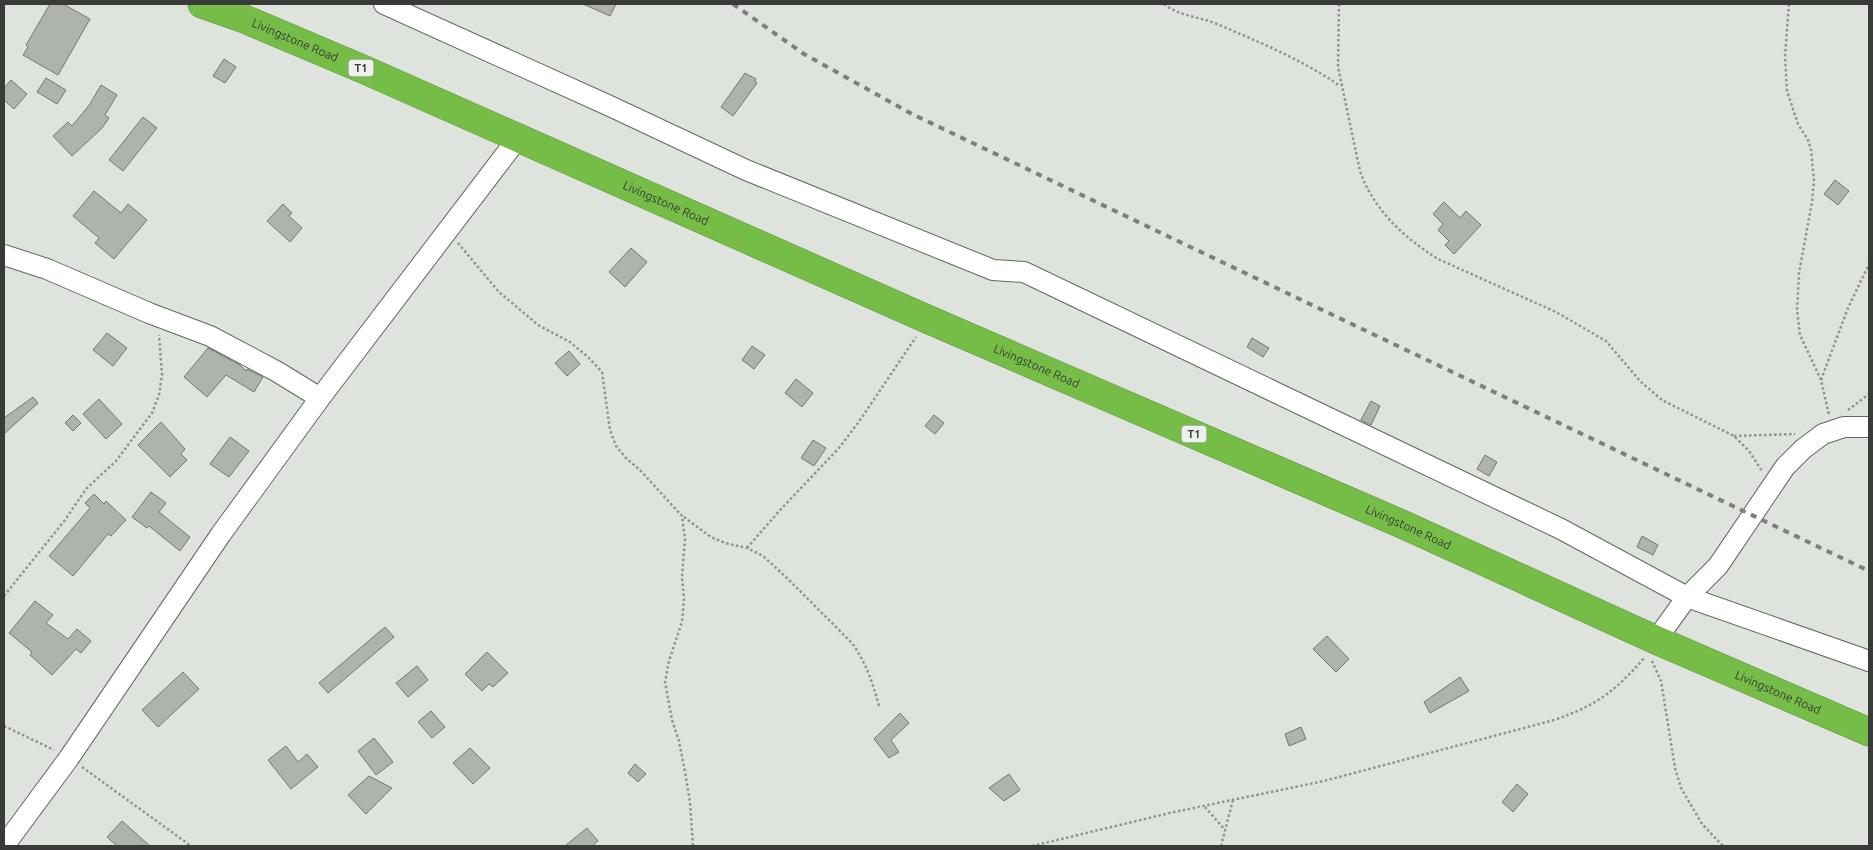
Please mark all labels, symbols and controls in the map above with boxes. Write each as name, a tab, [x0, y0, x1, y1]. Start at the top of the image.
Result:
street label: Livingstone Road	[250, 16, 340, 64]
road number: T1	[348, 59, 374, 76]
street label: Livingstone Road	[621, 178, 711, 228]
street label: Livingstone Road	[992, 342, 1082, 390]
road number: T1	[1182, 426, 1206, 442]
street label: Livingstone Road	[1364, 502, 1453, 552]
street label: Livingstone Road	[1733, 668, 1823, 716]

